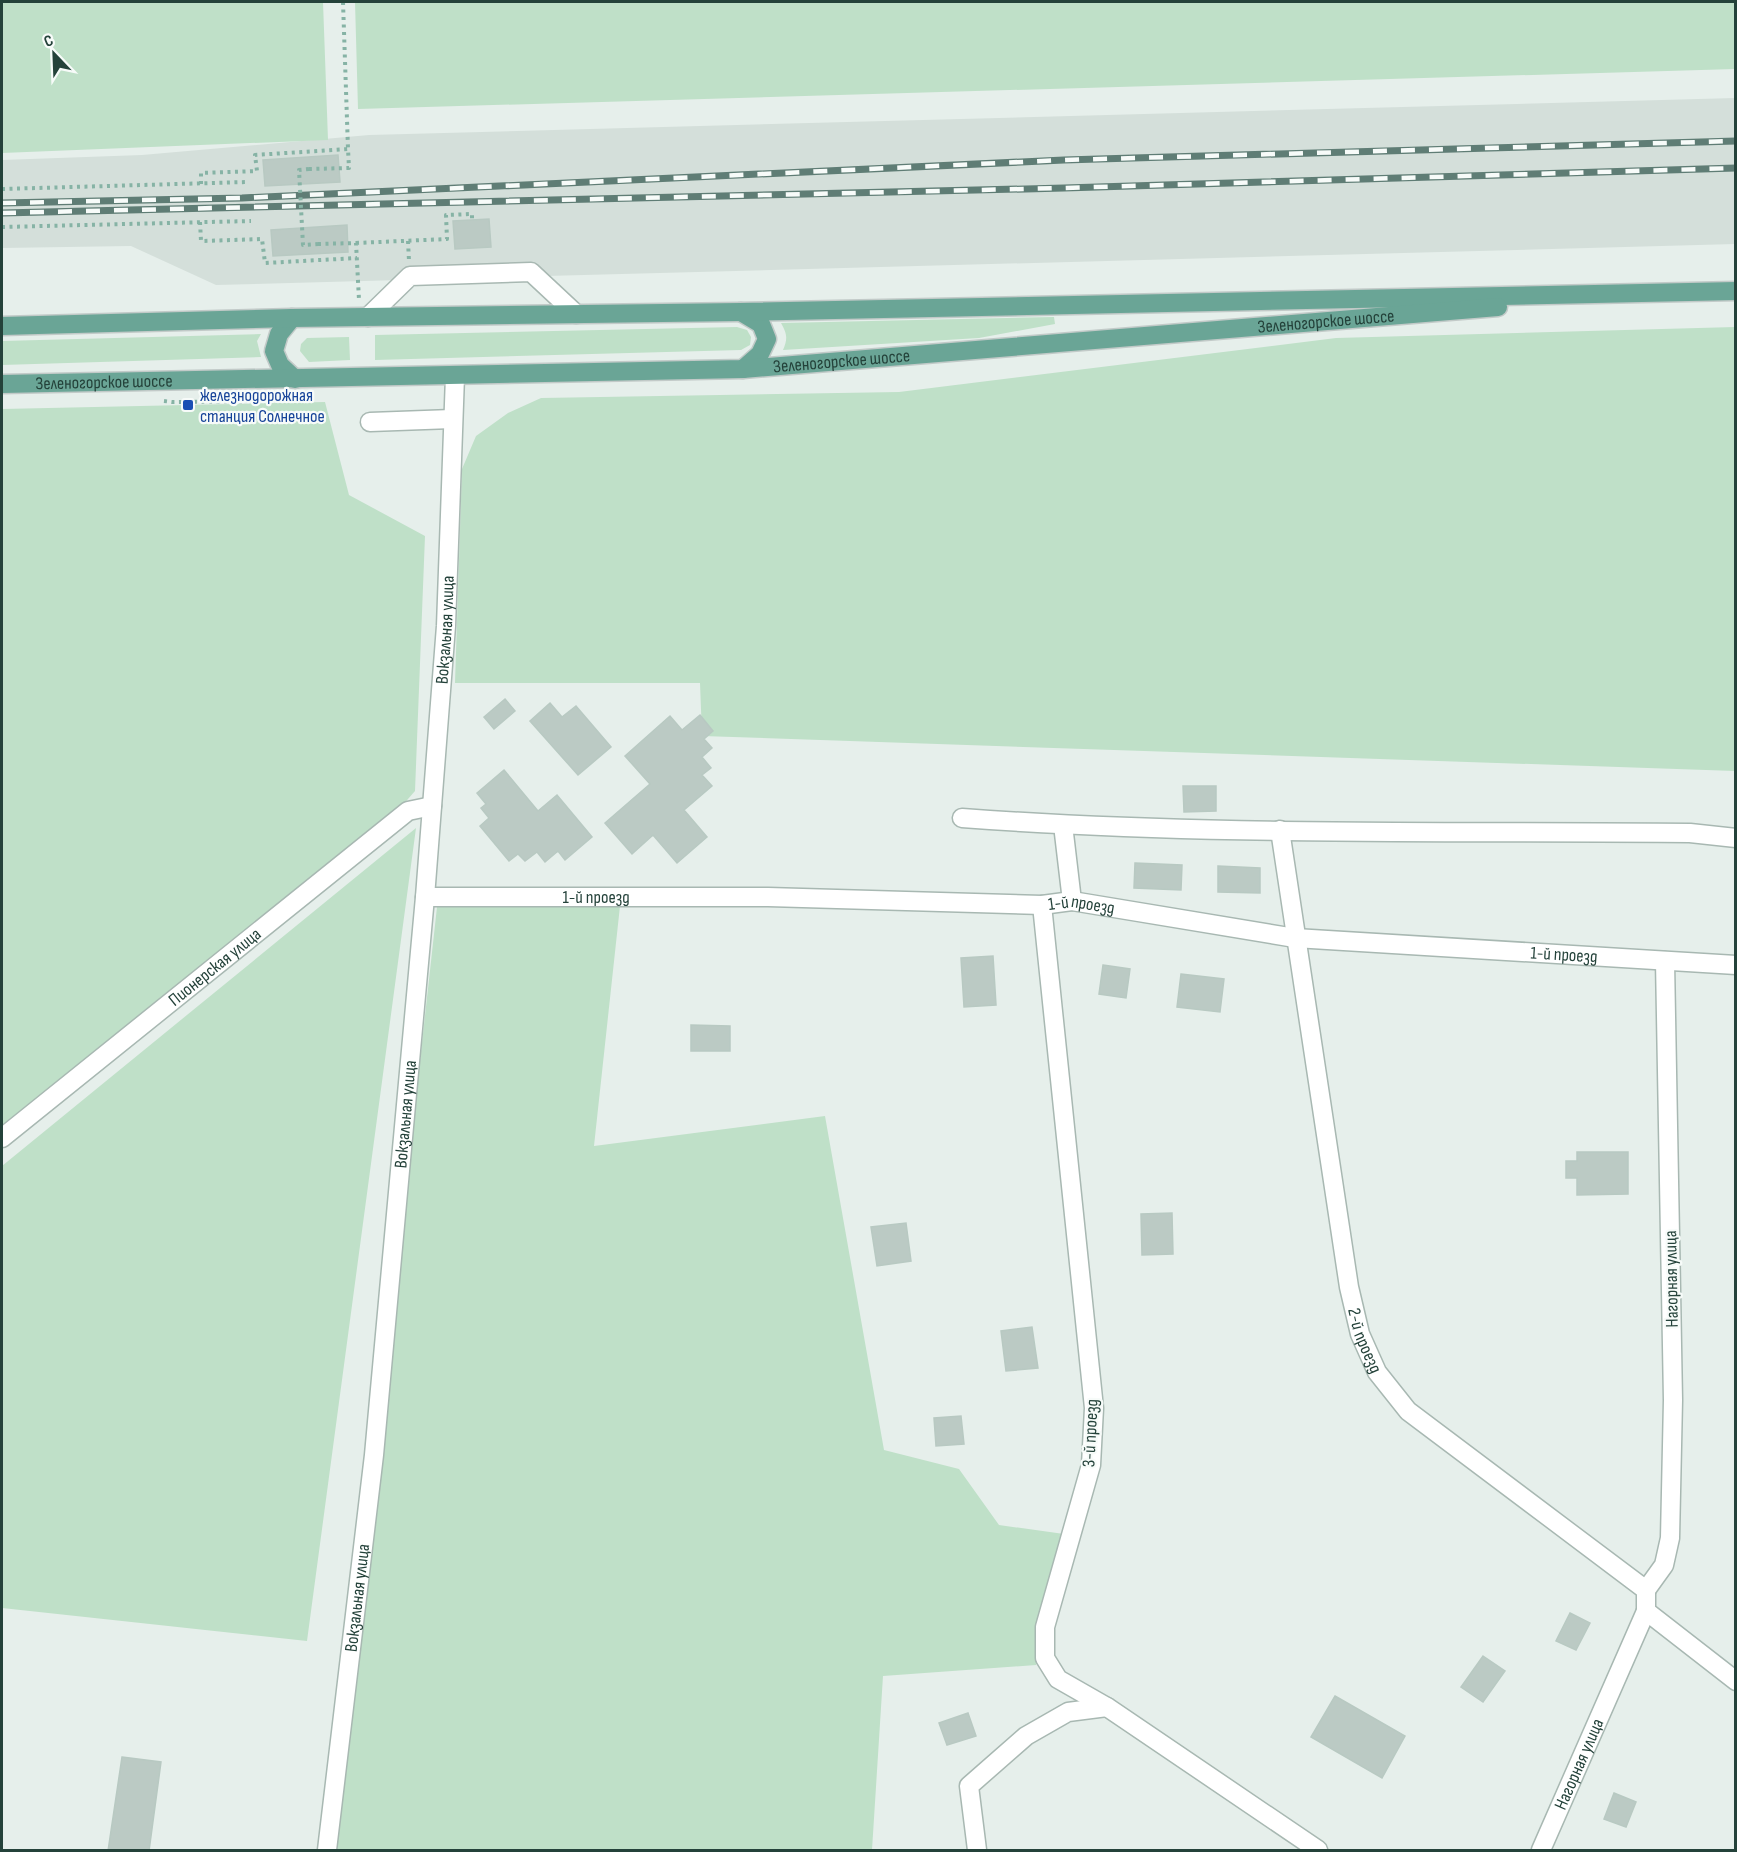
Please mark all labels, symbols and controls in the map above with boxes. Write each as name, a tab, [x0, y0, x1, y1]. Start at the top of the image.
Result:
north arrow	[24, 24, 84, 84]
text: С	[41, 31, 56, 52]
street label: Зеленогорское шоссе	[1257, 306, 1395, 338]
street label: Зеленогорское шоссе	[772, 345, 911, 377]
street label: Зеленогорское шоссе	[35, 371, 173, 394]
place label: железнодорожная станция Солнечное	[200, 385, 325, 427]
marker: железнодорожная станция Солнечное	[181, 398, 195, 412]
street label: Вокзальная улица	[432, 575, 459, 685]
street label: 1-й проезд	[562, 887, 630, 908]
street label: 1-й проезд	[1047, 891, 1116, 919]
street label: Пионерская улица	[165, 924, 265, 1011]
street label: 1-й проезд	[1530, 942, 1598, 968]
street label: Вокзальная улица	[390, 1059, 421, 1169]
street label: Нагорная улица	[1660, 1230, 1683, 1328]
street label: 2-й проезд	[1343, 1306, 1386, 1377]
street label: 3-й проезд	[1078, 1398, 1103, 1468]
street label: Вокзальная улица	[341, 1543, 374, 1653]
street label: Нагорная улица	[1550, 1715, 1608, 1813]

